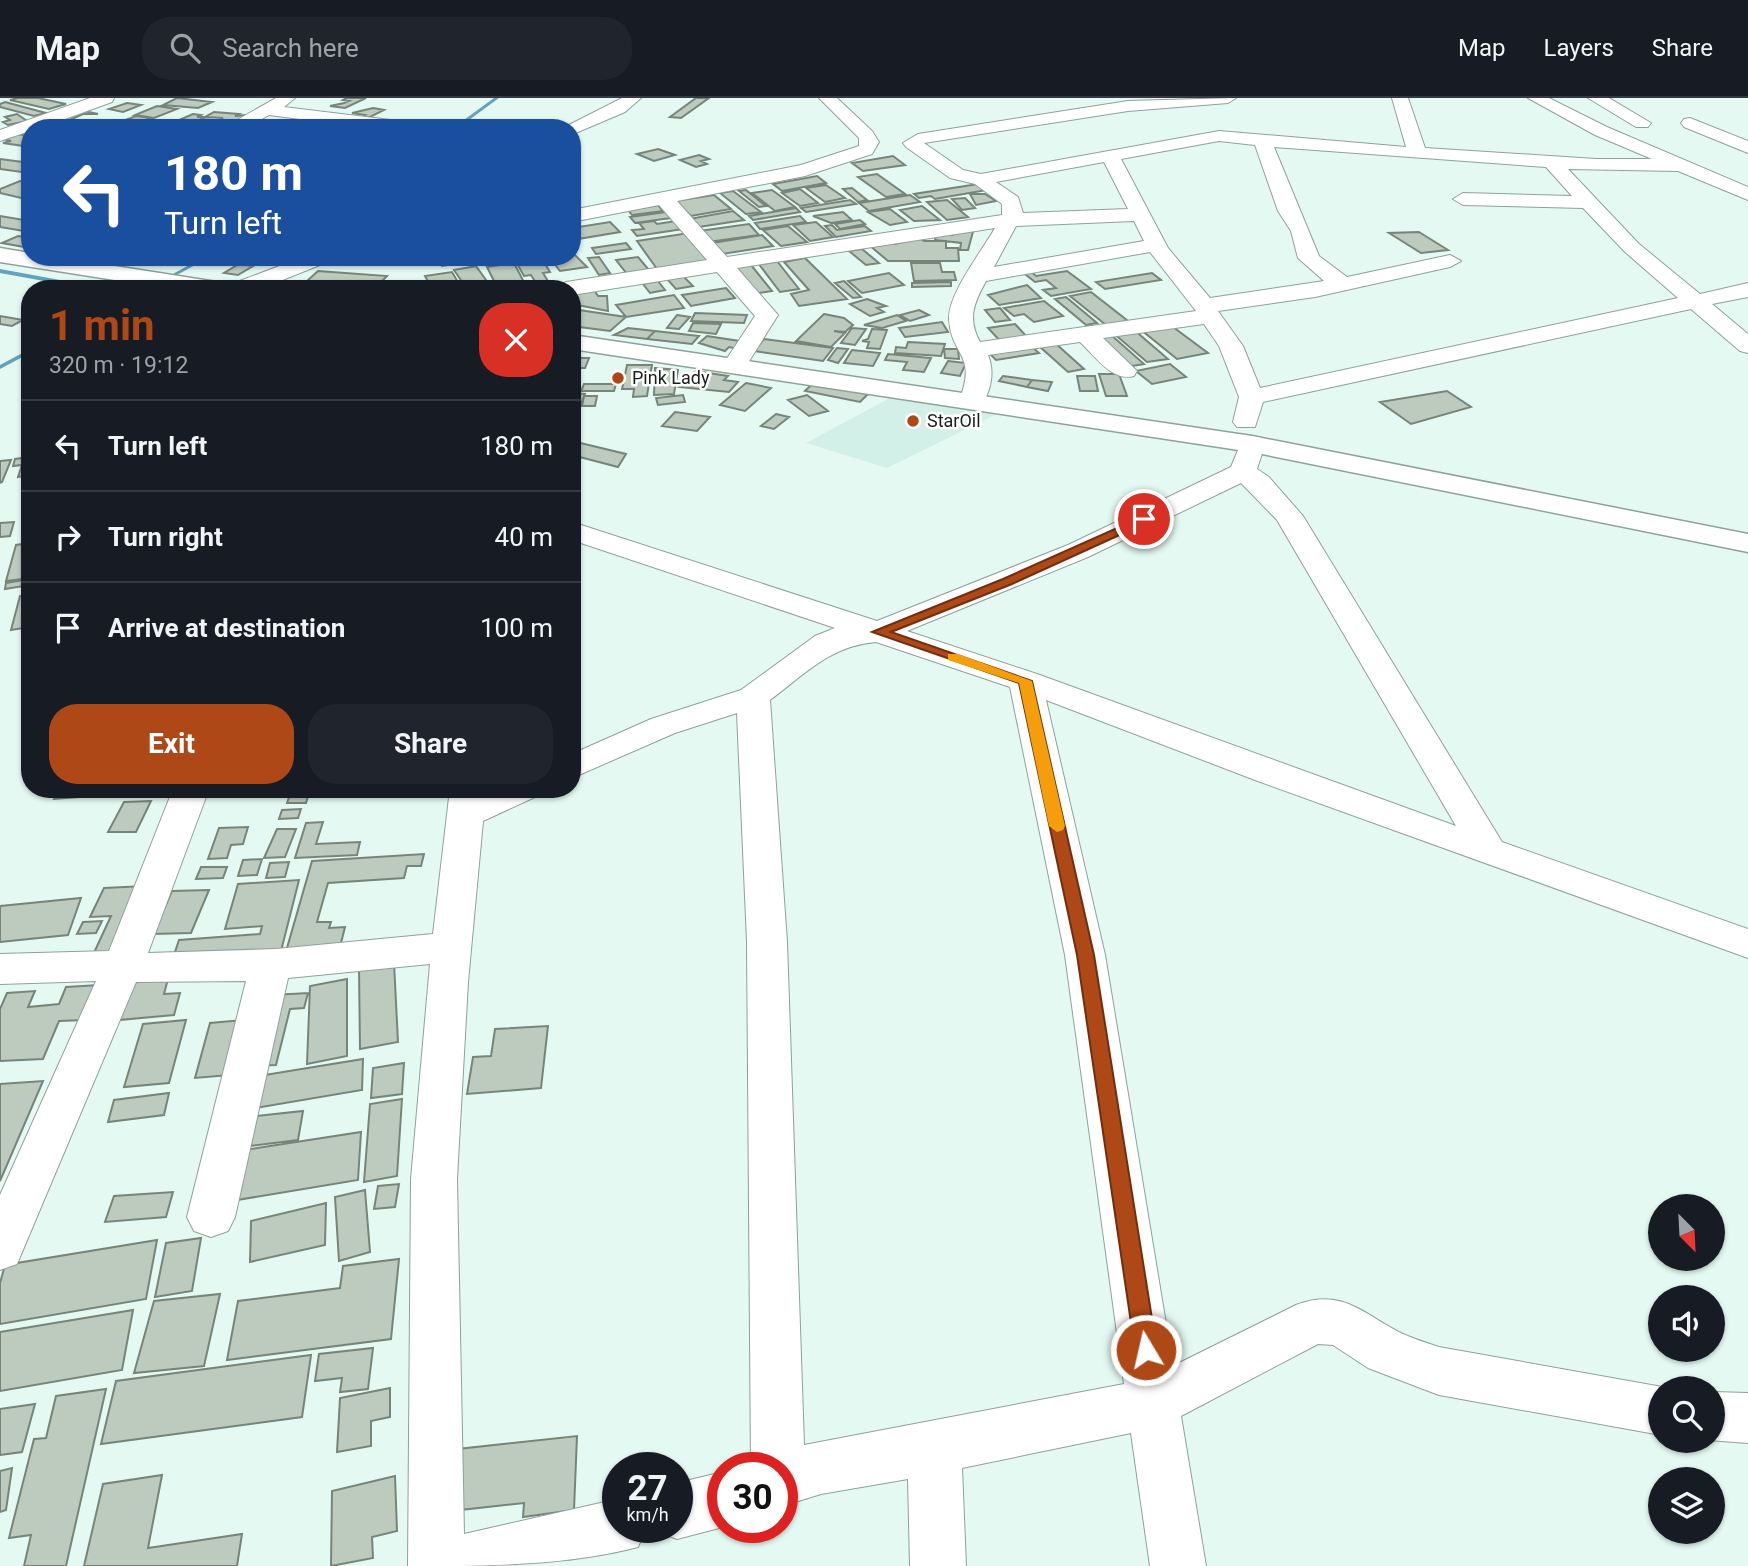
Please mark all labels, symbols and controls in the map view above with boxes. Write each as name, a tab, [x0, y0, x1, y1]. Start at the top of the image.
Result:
search box	[142, 17, 632, 80]
text: Map	[35, 29, 100, 68]
icon: search	[166, 29, 204, 67]
text: Search here	[222, 33, 359, 63]
text: Map	[1458, 34, 1506, 62]
text: Layers	[1544, 34, 1614, 62]
text: Share	[1652, 34, 1713, 62]
text: 180 m	[164, 145, 303, 202]
icon: left	[49, 147, 140, 238]
text: Turn left	[164, 204, 282, 242]
text: 1 min	[49, 301, 155, 350]
button: close	[479, 303, 553, 377]
text: 320 m · 19:12	[49, 352, 188, 379]
place label: Pink Lady	[632, 367, 710, 388]
marker: Pink Lady	[610, 370, 626, 386]
place label: StarOil	[927, 410, 981, 431]
marker: StarOil	[905, 413, 921, 429]
icon: left	[49, 427, 87, 465]
text: Turn left	[108, 431, 207, 461]
text: 180 m	[480, 431, 553, 461]
pin	[1114, 489, 1174, 549]
icon: arrive	[1125, 500, 1163, 538]
icon: right	[49, 518, 87, 556]
text: Turn right	[108, 522, 223, 552]
text: 40 m	[495, 522, 553, 552]
icon: arrive	[49, 609, 87, 647]
text: Arrive at destination	[108, 613, 345, 643]
text: 100 m	[480, 613, 553, 643]
button: Exit	[49, 704, 294, 784]
button: Share	[308, 704, 553, 784]
north arrow	[1648, 1194, 1726, 1270]
map controls	[1648, 1194, 1725, 1544]
button: sound	[1648, 1285, 1725, 1362]
position arrow	[1109, 1313, 1183, 1387]
button: search	[1648, 1376, 1725, 1453]
speed limit sign: 30	[707, 1452, 798, 1543]
button: layers	[1648, 1467, 1725, 1544]
text: 27	[627, 1468, 668, 1509]
text: km/h	[626, 1504, 669, 1525]

